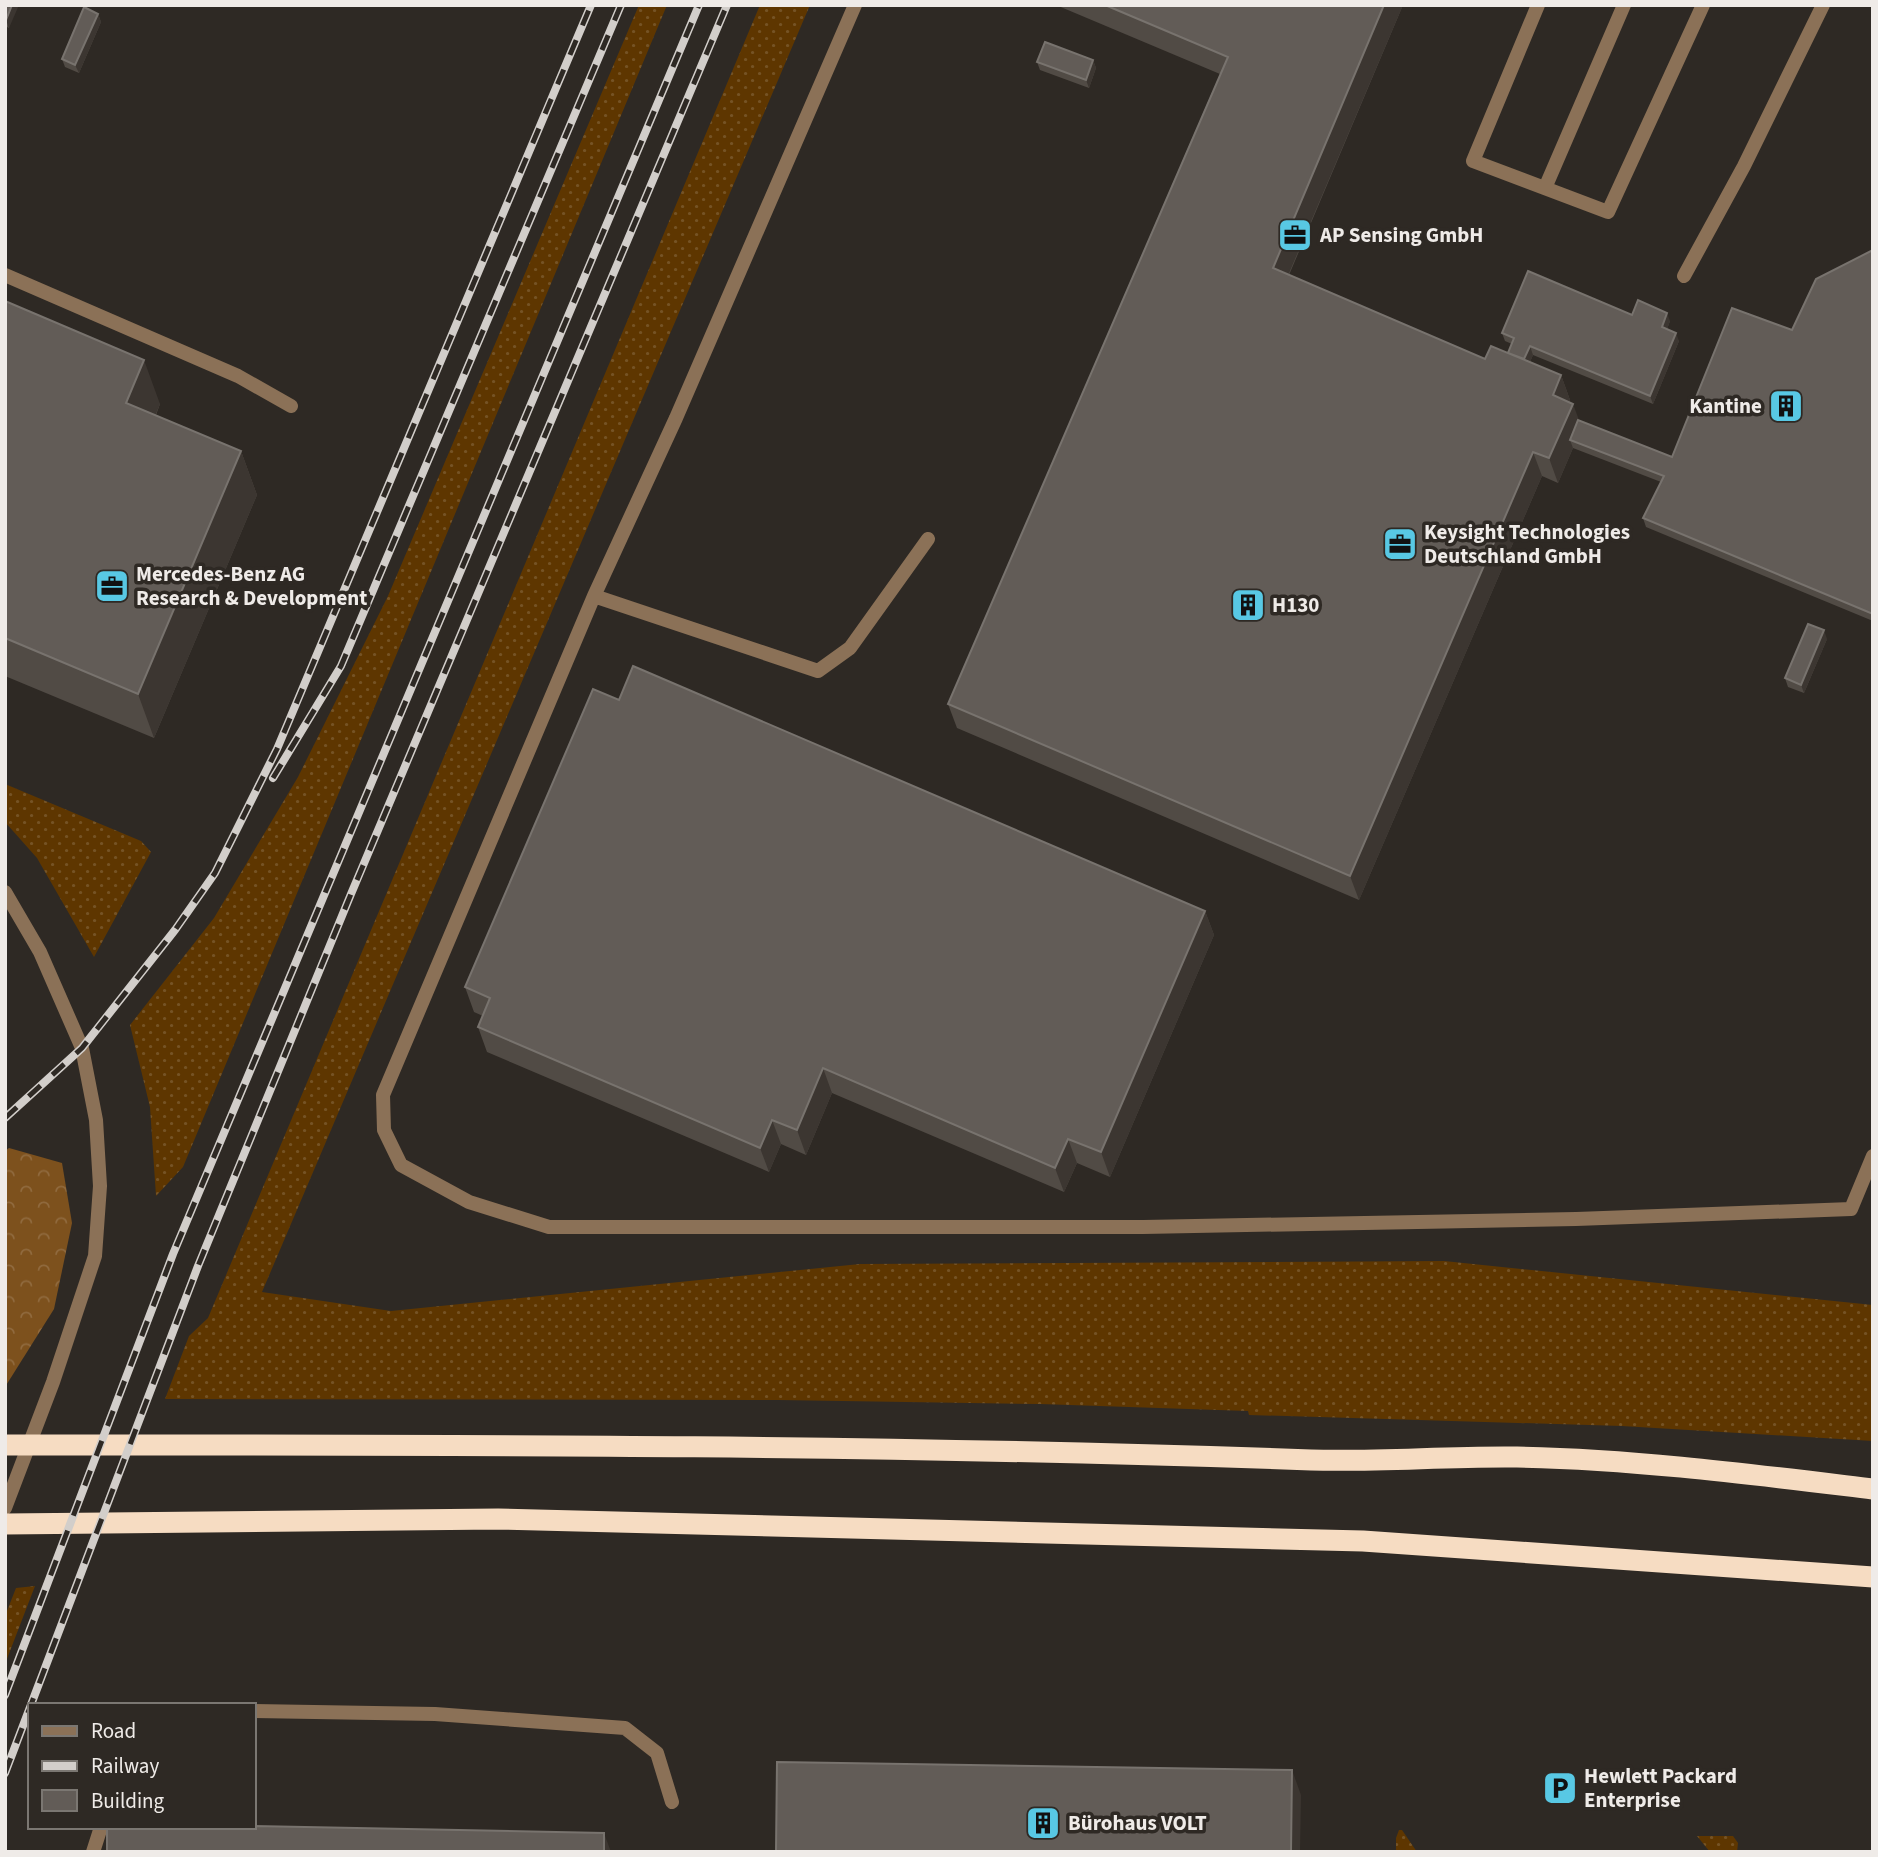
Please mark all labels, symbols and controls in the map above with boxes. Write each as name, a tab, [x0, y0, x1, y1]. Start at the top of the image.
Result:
office icon: AP Sensing GmbH	[1276, 216, 1314, 254]
place label: AP Sensing GmbH	[1319, 220, 1483, 250]
building icon: Kantine	[1767, 387, 1805, 425]
place label: Kantine	[1689, 391, 1762, 421]
place label: Keysight Technologies Deutschland GmbH	[1424, 517, 1630, 571]
office icon: Keysight Technologies Deutschland GmbH	[1381, 525, 1419, 563]
place label: Mercedes-Benz AG Research & Development	[136, 559, 367, 613]
office icon: Mercedes-Benz AG Research & Development	[93, 567, 131, 605]
building icon: H130	[1229, 586, 1267, 624]
place label: H130	[1272, 590, 1319, 620]
legend	[28, 1703, 256, 1829]
text: Road	[91, 1716, 136, 1746]
text: Railway	[91, 1751, 159, 1781]
place label: Hewlett Packard Enterprise	[1584, 1761, 1737, 1815]
parking icon: Hewlett Packard Enterprise	[1541, 1769, 1579, 1807]
text: Building	[91, 1786, 165, 1816]
building icon: Bürohaus VOLT	[1024, 1804, 1062, 1842]
place label: Bürohaus VOLT	[1068, 1808, 1207, 1838]

